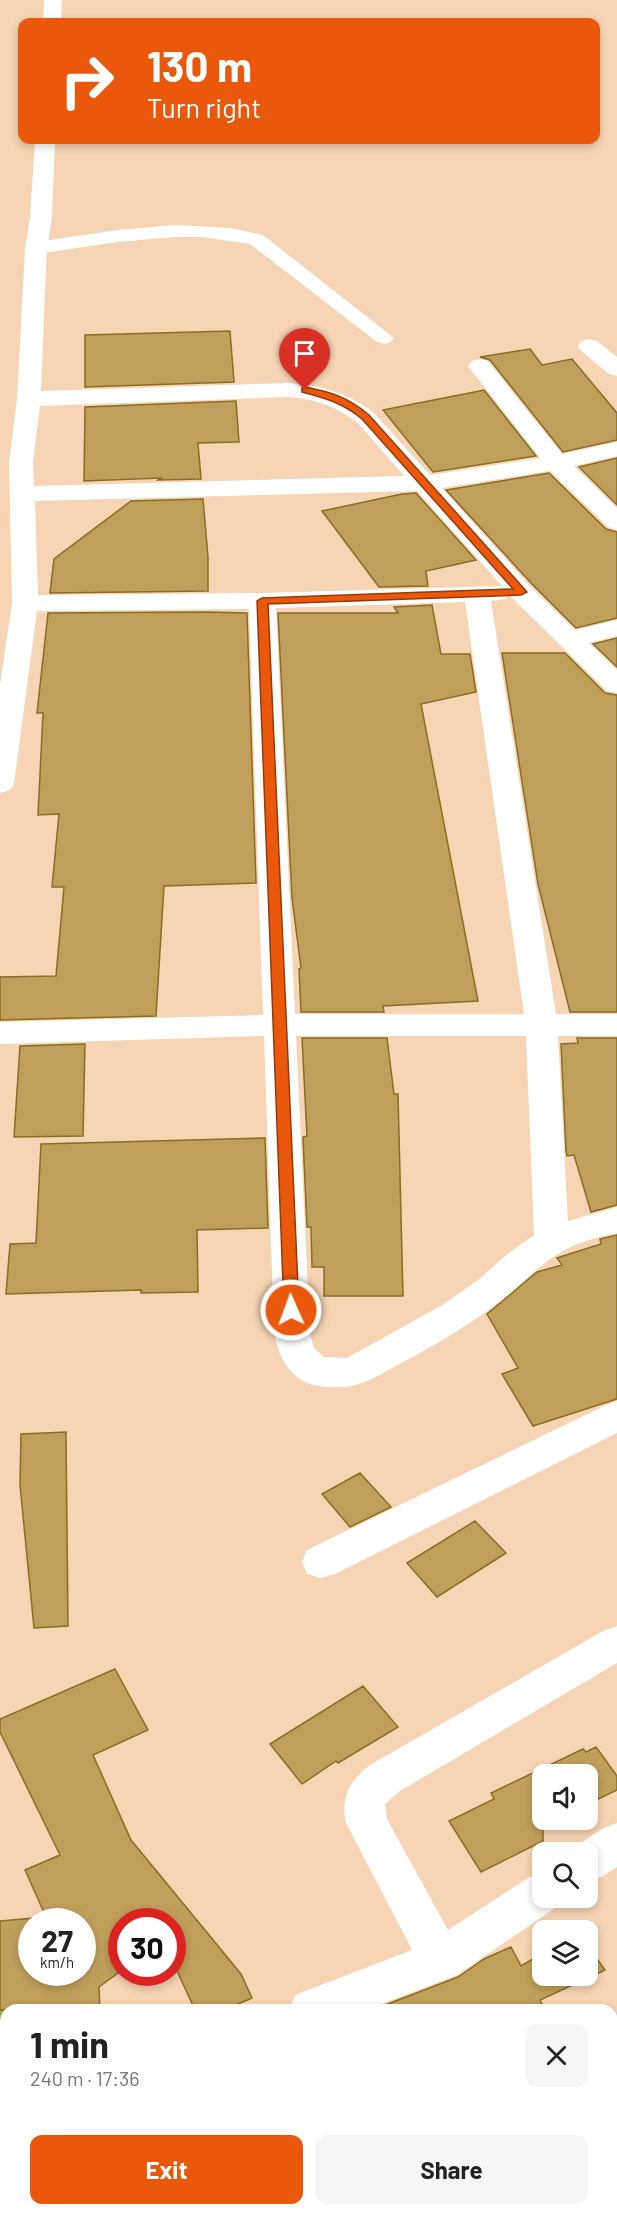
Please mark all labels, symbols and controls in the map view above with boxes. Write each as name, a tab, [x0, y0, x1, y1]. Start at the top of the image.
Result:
text: 130 m	[147, 40, 252, 90]
icon: right	[48, 42, 126, 120]
text: Turn right	[147, 91, 261, 123]
pin	[279, 328, 330, 390]
icon: arrive	[288, 337, 321, 370]
position arrow	[259, 1278, 323, 1342]
map controls	[532, 1764, 598, 1986]
button: sound	[532, 1764, 598, 1830]
button: search	[532, 1842, 598, 1908]
speed limit sign: 30	[108, 1908, 186, 1986]
button: layers	[532, 1920, 598, 1986]
text: 27	[41, 1922, 73, 1958]
text: km/h	[40, 1953, 74, 1971]
text: 1 min	[30, 2022, 109, 2065]
button: close	[525, 2024, 588, 2087]
text: 240 m · 17:36	[30, 2066, 140, 2090]
button: Exit	[30, 2135, 303, 2204]
button: Share	[315, 2135, 588, 2204]

